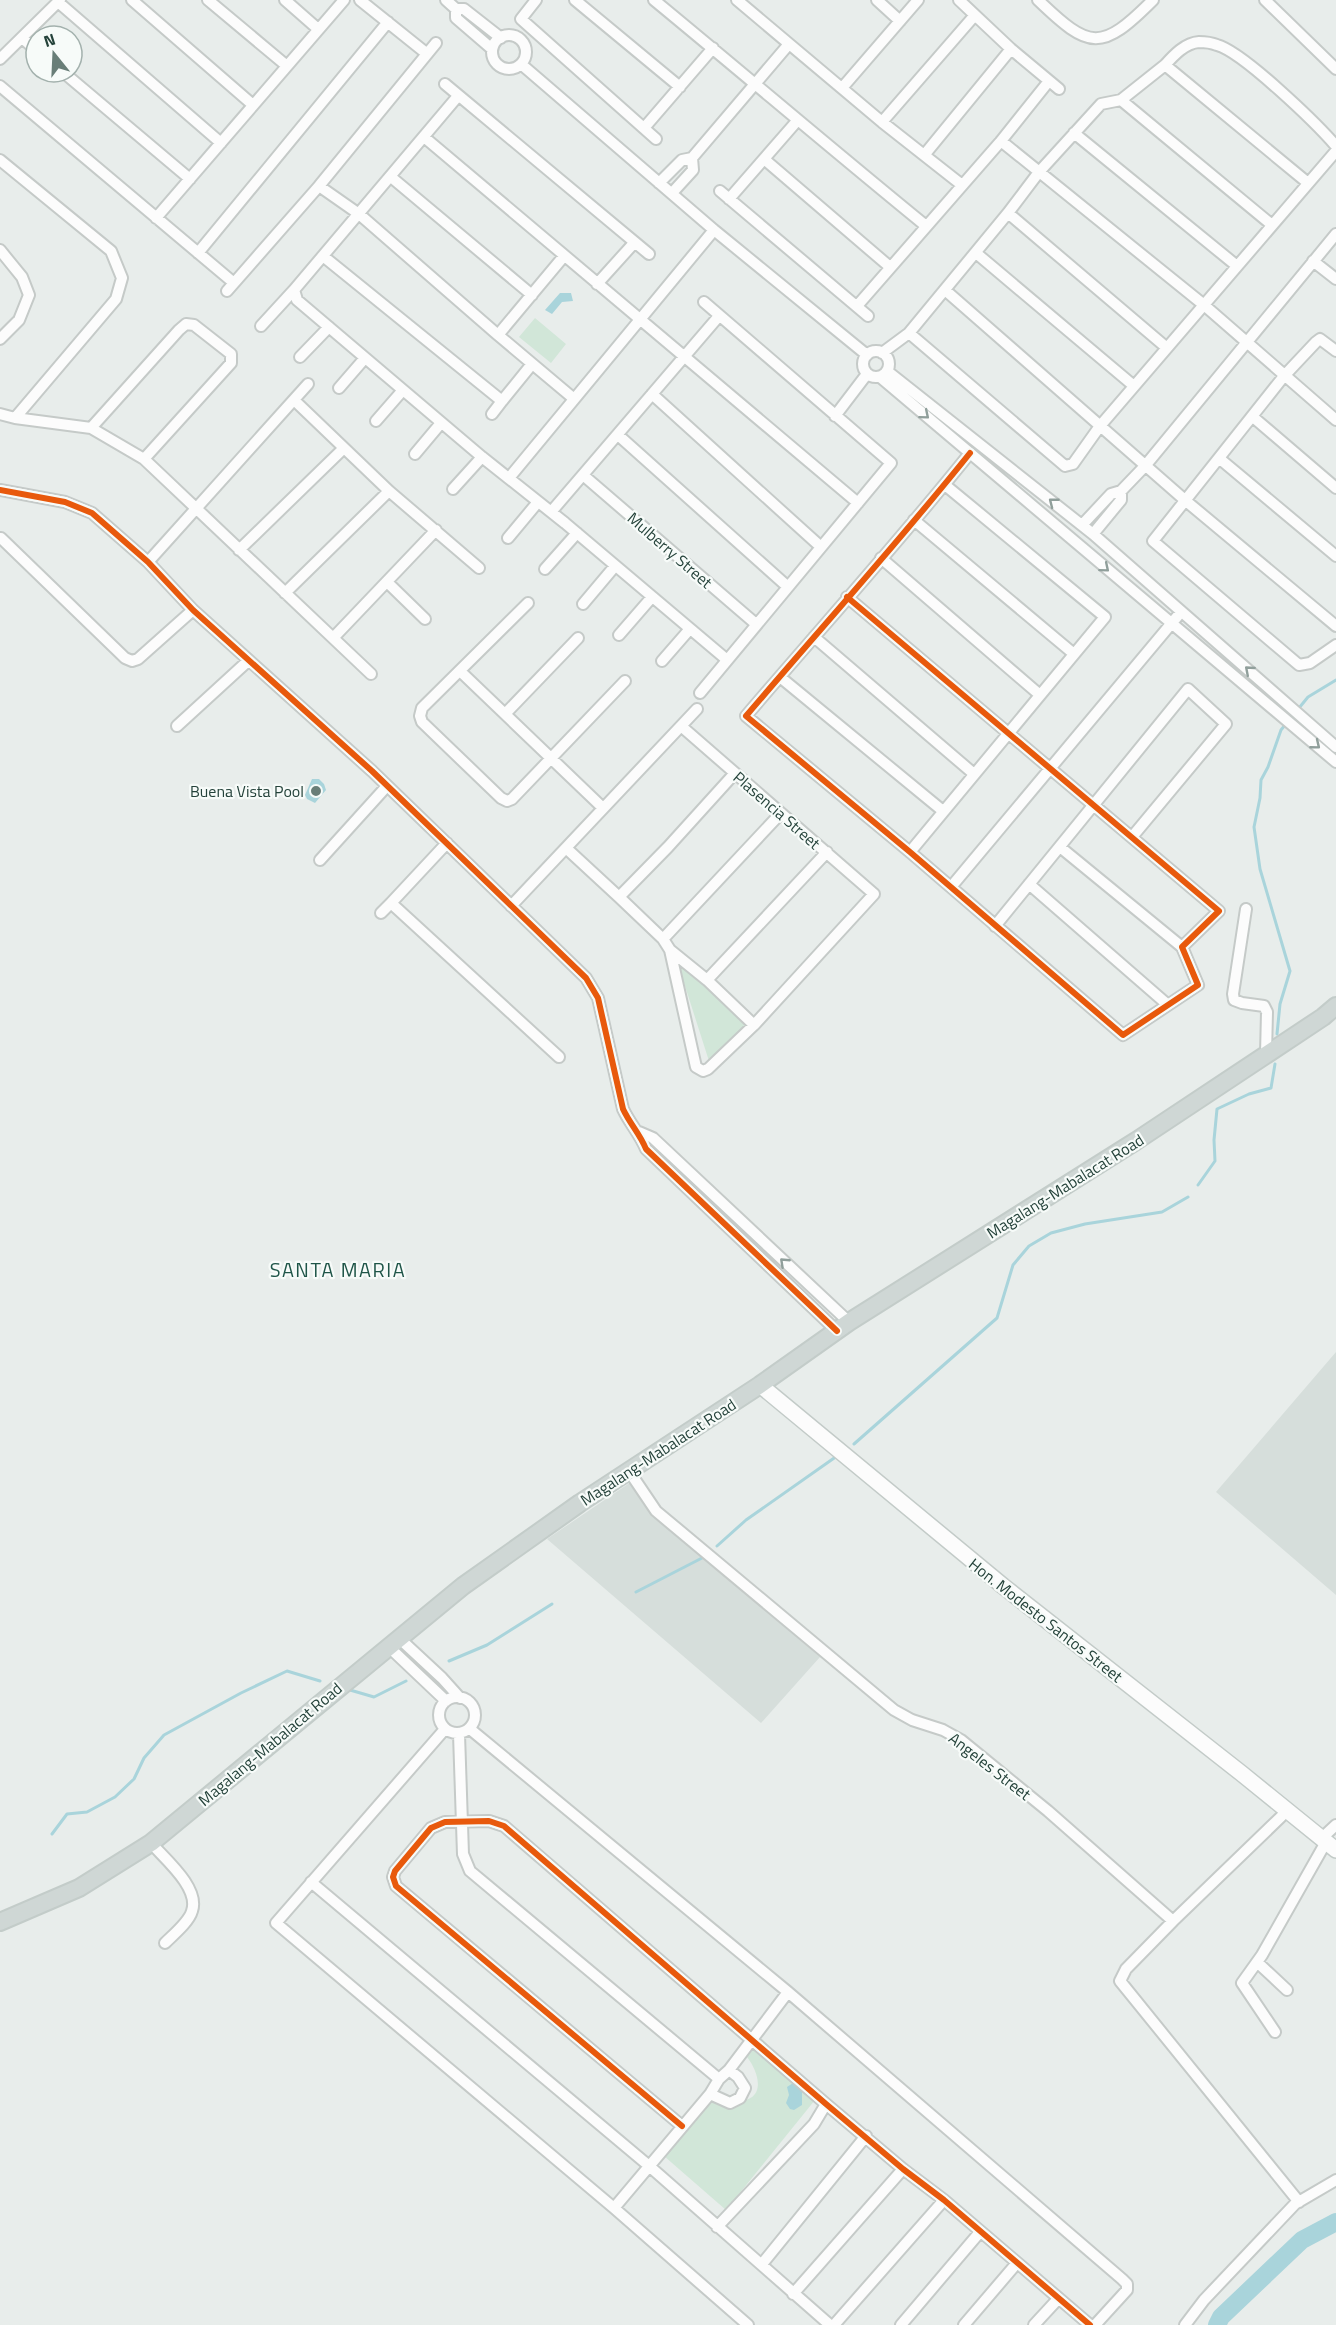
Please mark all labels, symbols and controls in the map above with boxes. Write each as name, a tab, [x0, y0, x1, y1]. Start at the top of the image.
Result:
north arrow	[24, 24, 84, 84]
text: N	[40, 27, 58, 53]
one-way arrow	[918, 407, 929, 418]
one-way arrow	[1049, 499, 1060, 510]
street label: Mulberry Street	[622, 506, 718, 594]
one-way arrow	[1098, 561, 1109, 572]
one-way arrow	[1245, 666, 1256, 677]
one-way arrow	[1309, 738, 1320, 749]
street label: Plasencia Street	[728, 765, 826, 855]
place label: Buena Vista Pool	[190, 779, 304, 803]
marker: Buena Vista Pool	[309, 784, 323, 798]
street label: Magalang-Mabalacat Road	[982, 1128, 1148, 1244]
district label: SANTA MARIA	[270, 1254, 406, 1285]
one-way arrow	[781, 1258, 791, 1269]
street label: Magalang-Mabalacat Road	[575, 1393, 741, 1511]
street label: Hon. Modesto Santos Street	[964, 1552, 1128, 1688]
street label: Magalang-Mabalacat Road	[193, 1676, 347, 1812]
street label: Angeles Street	[944, 1726, 1036, 1806]

